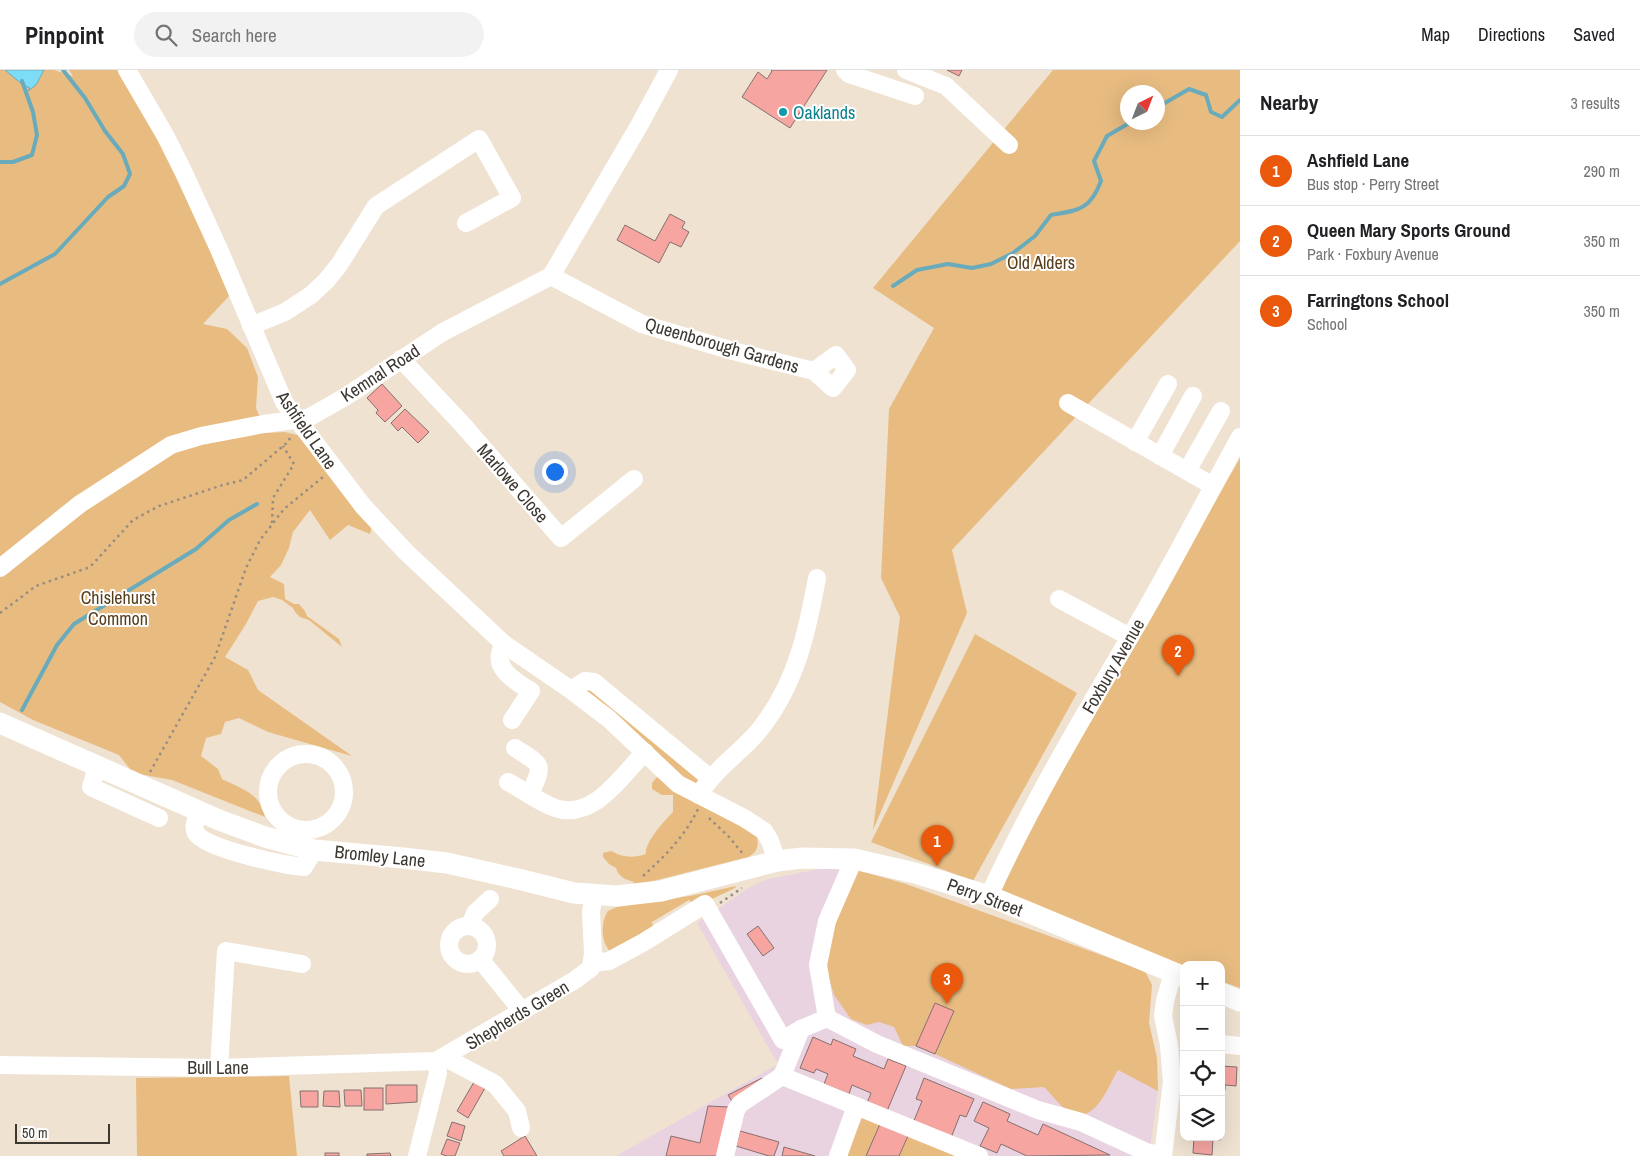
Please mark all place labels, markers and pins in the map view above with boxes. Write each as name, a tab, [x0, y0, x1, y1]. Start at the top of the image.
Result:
place label: Oaklands	[793, 100, 855, 125]
marker: Oaklands	[777, 106, 789, 118]
pin: 2	[1162, 635, 1194, 676]
pin: 1	[921, 825, 953, 866]
pin: 3	[931, 963, 963, 1004]

